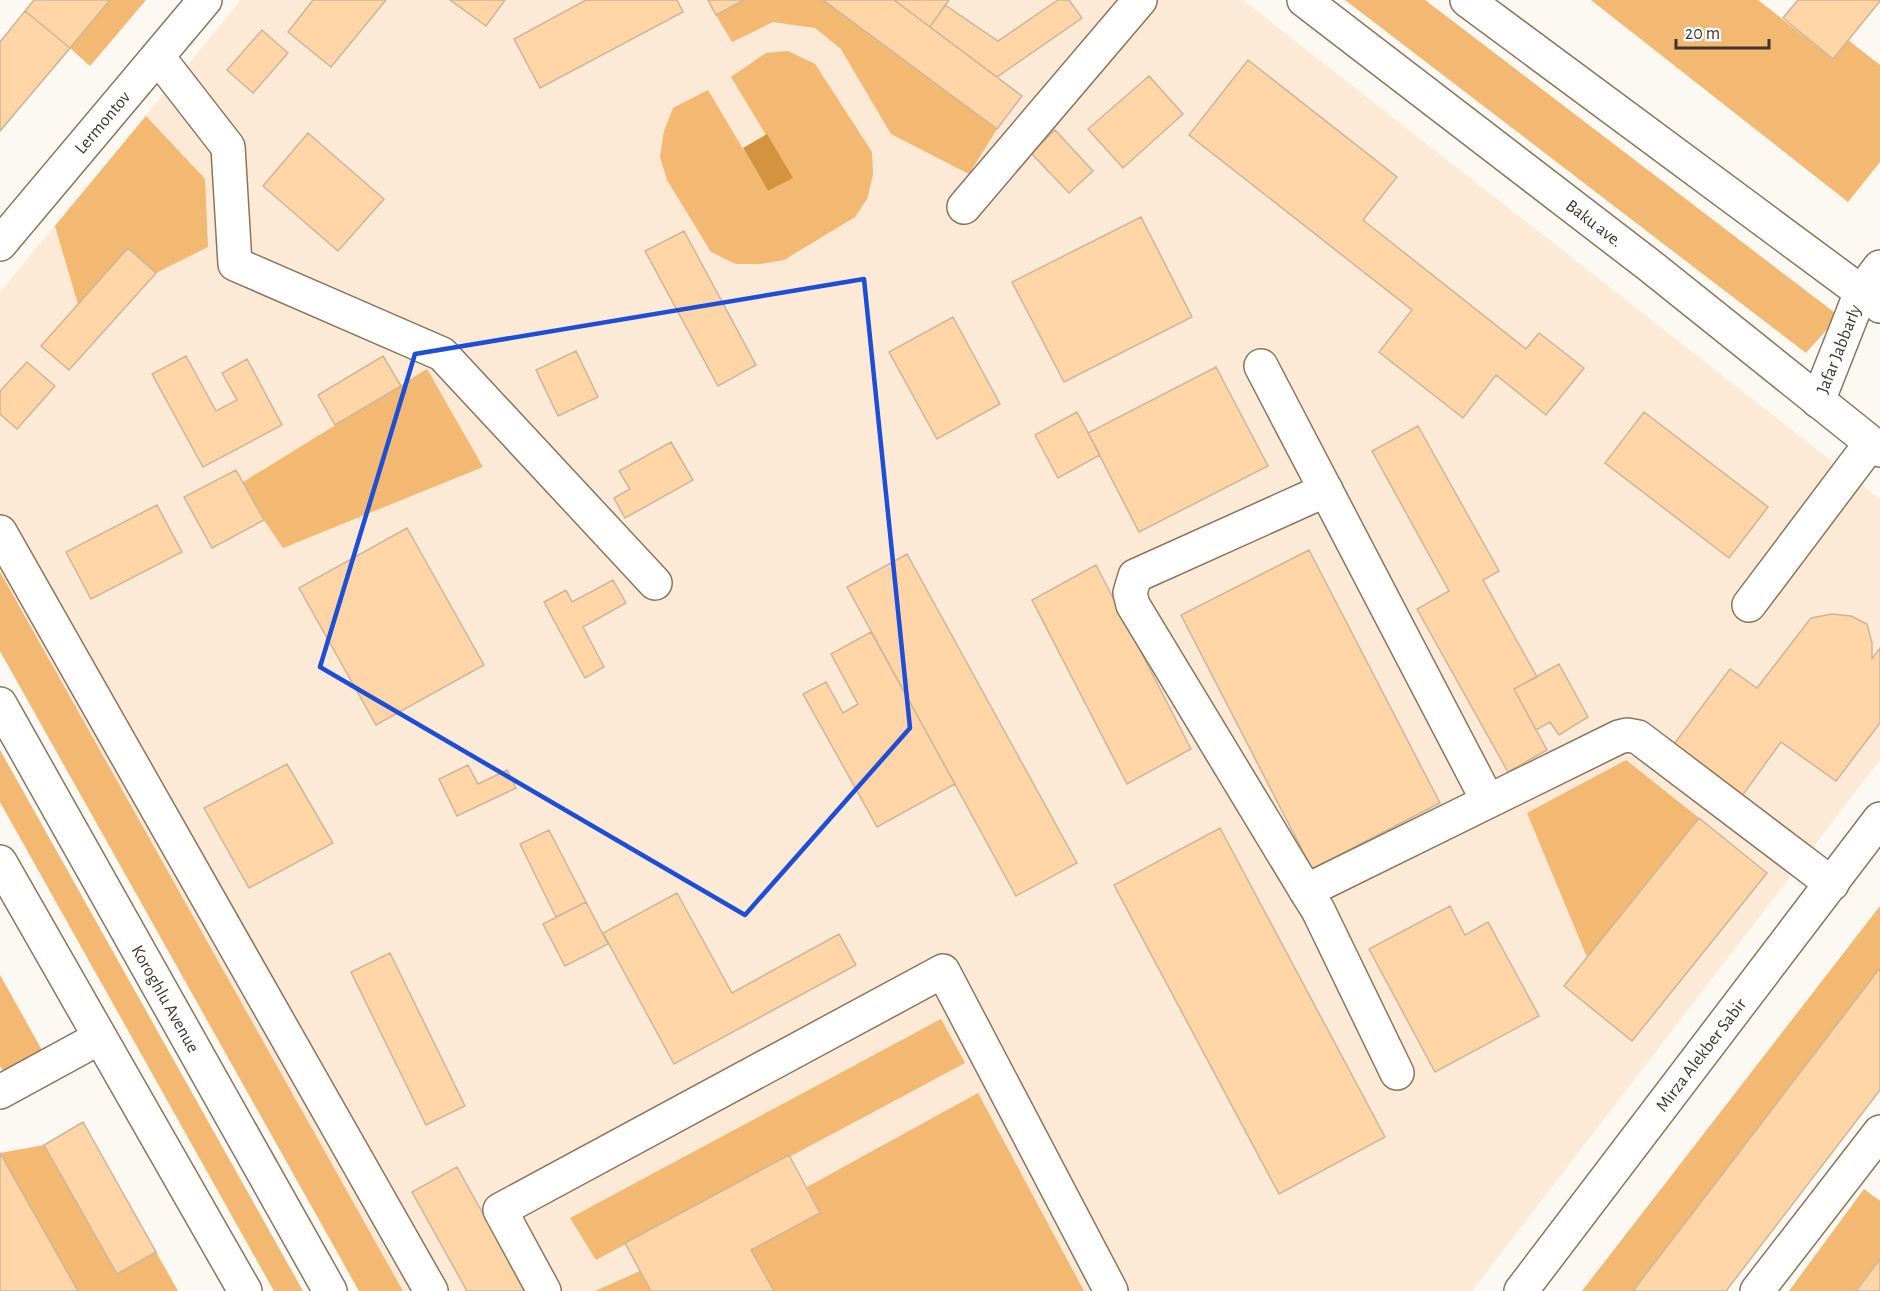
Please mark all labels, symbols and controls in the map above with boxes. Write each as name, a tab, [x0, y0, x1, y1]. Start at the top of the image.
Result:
scale bar	[1676, 12, 1769, 50]
text: 20 m	[1685, 25, 1720, 43]
street label: Lermontov	[72, 88, 134, 158]
street label: Baku ave.	[1562, 197, 1625, 251]
street label: Jafar Jabbarly	[1814, 302, 1865, 396]
street label: Koroghlu Avenue	[128, 942, 202, 1056]
street label: Mirza Alekber Sabir	[1653, 995, 1750, 1115]

